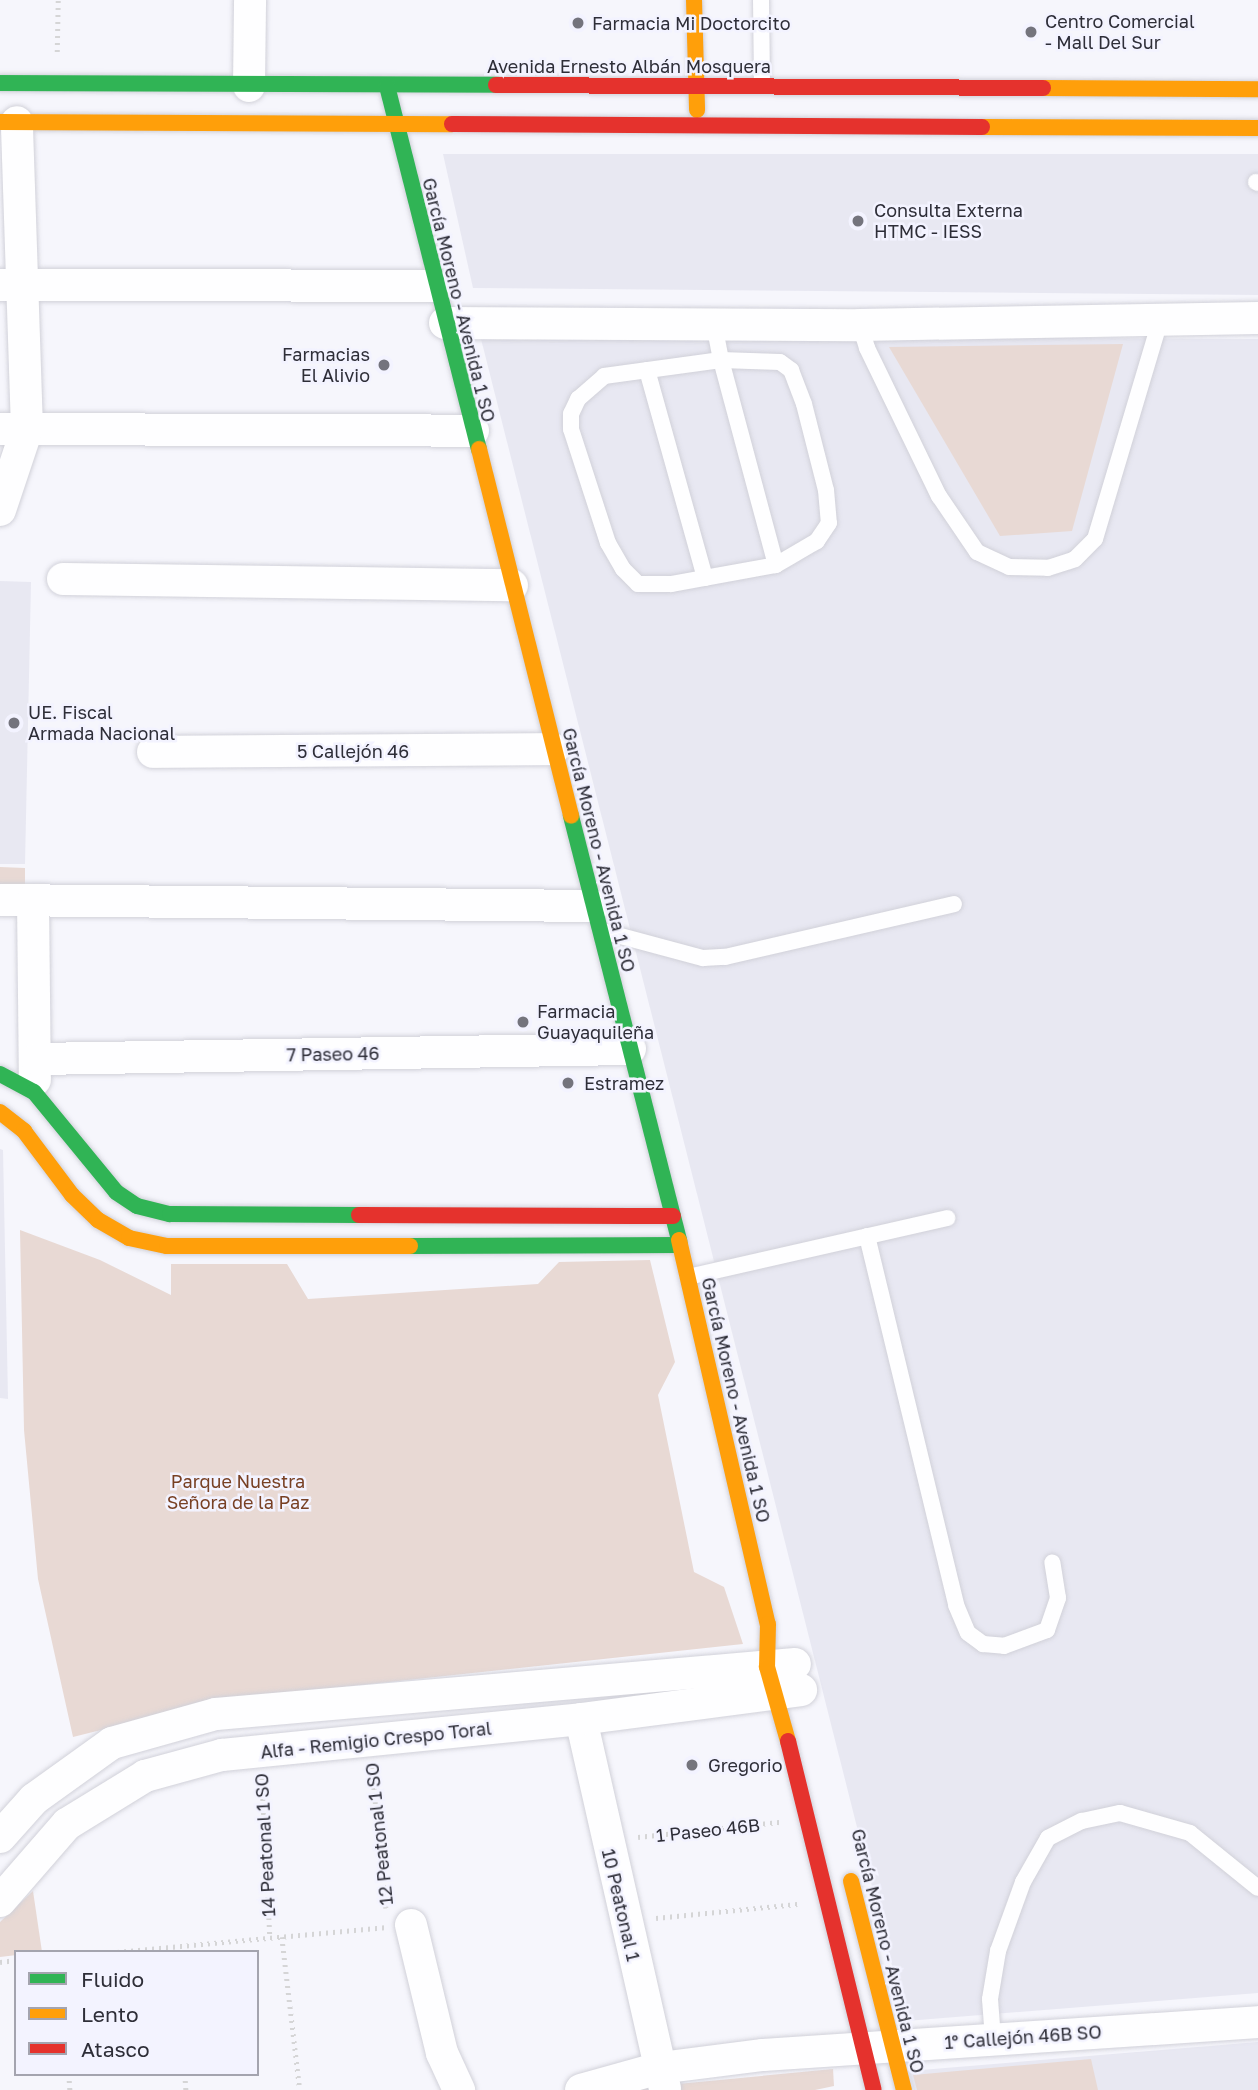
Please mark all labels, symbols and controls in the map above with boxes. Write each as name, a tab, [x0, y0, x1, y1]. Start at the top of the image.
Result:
place label: Centro Comercial - Mall Del Sur	[1045, 11, 1195, 54]
place label: Farmacia Mi Doctorcito	[592, 12, 790, 34]
marker: Farmacia Mi Doctorcito	[570, 15, 586, 31]
marker: Centro Comercial - Mall Del Sur	[1023, 24, 1039, 40]
street label: Avenida Ernesto Albán Mosquera	[487, 55, 771, 77]
street label: García Moreno - Avenida 1 SO	[418, 176, 500, 424]
place label: Consulta Externa HTMC - IESS	[874, 200, 1023, 242]
marker: Consulta Externa HTMC - IESS	[848, 211, 868, 231]
place label: Farmacias El Alivio	[282, 344, 370, 386]
marker: Farmacias El Alivio	[376, 357, 392, 373]
place label: UE. Fiscal Armada Nacional	[28, 702, 175, 744]
marker: UE. Fiscal Armada Nacional	[6, 715, 22, 731]
street label: García Moreno - Avenida 1 SO	[558, 726, 640, 974]
street label: 5 Callejón 46	[297, 740, 409, 762]
place label: Farmacia Guayaquileña	[537, 1001, 654, 1044]
marker: Farmacia Guayaquileña	[515, 1014, 531, 1030]
street label: 7 Paseo 46	[286, 1042, 380, 1066]
place label: Estramez	[584, 1072, 664, 1094]
marker: Estramez	[558, 1073, 578, 1093]
street label: García Moreno - Avenida 1 SO	[697, 1275, 775, 1525]
park label: Parque Nuestra Señora de la Paz	[167, 1471, 309, 1514]
street label: Alfa - Remigio Crespo Toral	[259, 1717, 493, 1763]
place label: Gregorio	[708, 1754, 782, 1776]
marker: Gregorio	[682, 1755, 702, 1775]
street label: 12 Peatonal 1 SO	[361, 1762, 397, 1906]
street label: 14 Peatonal 1 SO	[250, 1773, 280, 1917]
street label: 1 Paseo 46B	[655, 1814, 761, 1846]
street label: García Moreno - Avenida 1 SO	[847, 1827, 929, 2075]
street label: 10 Peatonal 1	[598, 1847, 644, 1963]
legend	[14, 1950, 259, 2076]
text: Fluido	[81, 1966, 144, 1992]
text: Lento	[81, 2001, 139, 2027]
street label: 1° Callejón 46B SO	[944, 2021, 1102, 2053]
text: Atasco	[81, 2036, 150, 2062]

